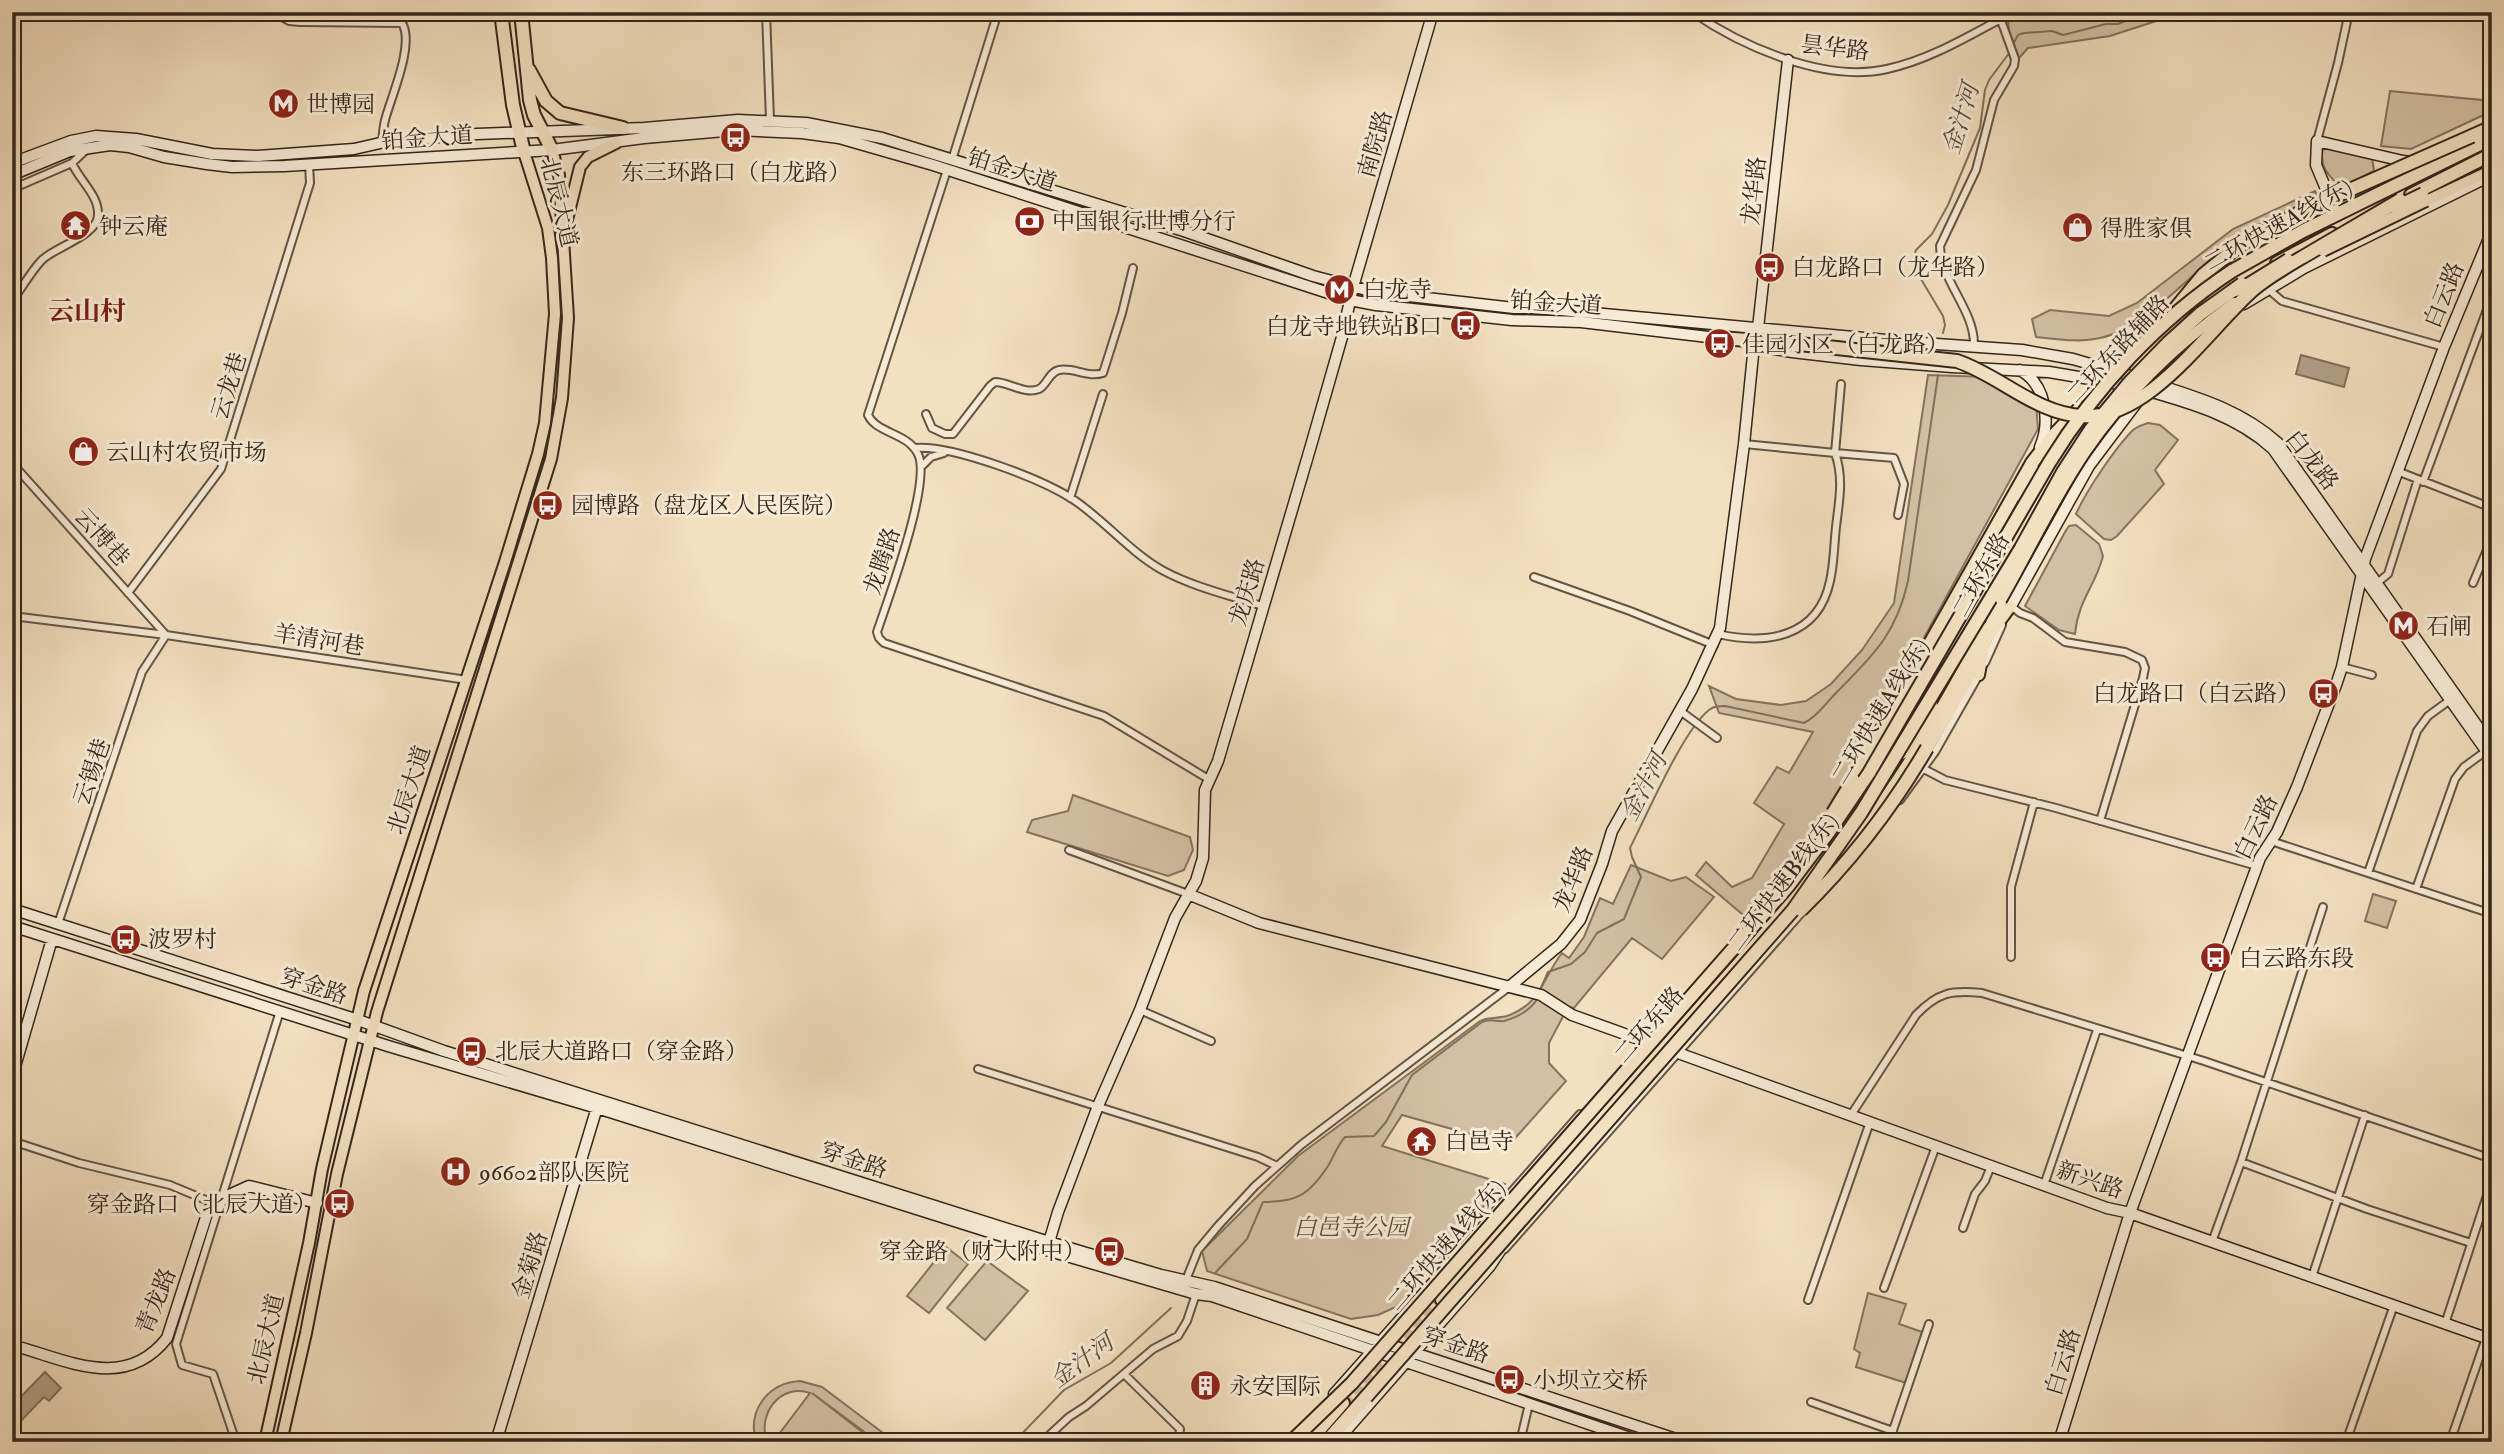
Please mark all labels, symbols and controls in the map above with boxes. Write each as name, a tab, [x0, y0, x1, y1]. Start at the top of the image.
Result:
street label: 昙华路	[1799, 29, 1871, 67]
water label: 金汁河	[1936, 76, 1988, 158]
metro station icon: 世博园	[266, 87, 300, 121]
place label: 世博园	[306, 90, 375, 119]
street label: 南院路	[1352, 107, 1398, 181]
street label: 铂金大道	[380, 120, 474, 156]
bus stop icon: 东三环路口（白龙路）	[719, 121, 753, 155]
street label: 铂金大道	[964, 142, 1060, 198]
street label: 北辰大道	[534, 154, 584, 250]
street label: 龙华路	[1736, 155, 1772, 227]
place label: 东三环路口（白龙路）	[621, 158, 851, 187]
street label: 二环快速A线(东)	[2199, 172, 2357, 278]
bank icon: 中国银行世博分行	[1012, 204, 1046, 238]
place label: 中国银行世博分行	[1052, 207, 1236, 236]
temple icon: 钟云庵	[59, 209, 93, 243]
shop icon: 得胜家俱	[2060, 211, 2094, 245]
place label: 钟云庵	[99, 212, 168, 241]
place label: 得胜家俱	[2100, 214, 2192, 243]
bus stop icon: 白龙路口（龙华路）	[1752, 250, 1786, 284]
place label: 白龙路口（龙华路）	[1792, 253, 1999, 282]
street label: 白云路	[2418, 258, 2470, 332]
metro station icon: 白龙寺	[1323, 272, 1357, 306]
place label: 白龙寺	[1363, 275, 1432, 304]
street label: 铂金大道	[1509, 285, 1603, 321]
street label: 二环东路辅路	[2060, 289, 2176, 409]
district label: 云山村	[48, 296, 126, 328]
bus stop icon: 白龙寺地铁站B口	[1448, 309, 1482, 343]
place label: 白龙寺地铁站B口	[1266, 312, 1442, 341]
bus stop icon: 佳园小区（白龙路）	[1702, 327, 1736, 361]
place label: 佳园小区（白龙路）	[1742, 330, 1949, 359]
street label: 云龙巷	[205, 349, 253, 423]
street label: 白龙路	[2279, 424, 2345, 496]
shop icon: 云山村农贸市场	[66, 435, 100, 469]
place label: 云山村农贸市场	[106, 438, 267, 467]
bus stop icon: 园博路（盘龙区人民医院）	[531, 488, 565, 522]
place label: 园博路（盘龙区人民医院）	[571, 491, 847, 520]
street label: 云博巷	[68, 502, 136, 572]
street label: 龙腾路	[858, 524, 906, 598]
street label: 二环东路	[1946, 528, 2016, 622]
street label: 龙庆路	[1223, 555, 1271, 629]
metro station icon: 石闸	[2386, 609, 2420, 643]
place label: 石闸	[2426, 612, 2472, 641]
street label: 羊清河巷	[271, 618, 367, 662]
street label: 二环快速A线(东)	[1825, 633, 1935, 789]
bus stop icon: 白龙路口（白云路）	[2306, 676, 2340, 710]
place label: 白龙路口（白云路）	[2093, 679, 2300, 708]
street label: 云锡巷	[67, 735, 117, 809]
street label: 北辰大道	[381, 742, 437, 838]
water label: 金汁河	[1614, 744, 1676, 826]
street label: 白云路	[2228, 790, 2284, 864]
street label: 二环快速B线(东)	[1722, 807, 1844, 957]
street label: 龙华路	[1547, 842, 1599, 916]
bus stop icon: 波罗村	[108, 922, 142, 956]
place label: 波罗村	[148, 925, 217, 954]
bus stop icon: 白云路东段	[2199, 941, 2233, 975]
place label: 白云路东段	[2239, 944, 2354, 973]
street label: 穿金路	[277, 962, 351, 1010]
street label: 二环东路	[1608, 981, 1690, 1069]
bus stop icon: 北辰大道路口（穿金路）	[455, 1034, 489, 1068]
place label: 北辰大道路口（穿金路）	[495, 1037, 748, 1066]
temple icon: 白邑寺	[1405, 1124, 1439, 1158]
place label: 白邑寺	[1445, 1127, 1514, 1156]
street label: 穿金路	[817, 1136, 891, 1184]
hospital icon: 96602部队医院	[439, 1155, 473, 1189]
street label: 新兴路	[2053, 1155, 2127, 1205]
place label: 96602部队医院	[477, 1158, 629, 1187]
street label: 二环快速A线(东)	[1381, 1173, 1511, 1317]
bus stop icon: 穿金路口（北辰大道）	[323, 1187, 357, 1221]
place label: 穿金路口（北辰大道）	[87, 1190, 317, 1219]
park label: 白邑寺公园	[1294, 1213, 1413, 1242]
street label: 金菊路	[506, 1228, 554, 1302]
bus stop icon: 穿金路（财大附中）	[1092, 1234, 1126, 1268]
place label: 穿金路（财大附中）	[879, 1237, 1086, 1266]
street label: 青龙路	[130, 1264, 182, 1338]
street label: 北辰大道	[242, 1291, 290, 1387]
street label: 穿金路	[1419, 1321, 1493, 1369]
water label: 金汁河	[1044, 1325, 1123, 1395]
street label: 白云路	[2039, 1325, 2087, 1399]
bus stop icon: 小坝立交桥	[1493, 1363, 1527, 1397]
place label: 小坝立交桥	[1533, 1366, 1648, 1395]
building icon: 永安国际	[1189, 1369, 1223, 1403]
place label: 永安国际	[1229, 1372, 1321, 1401]

